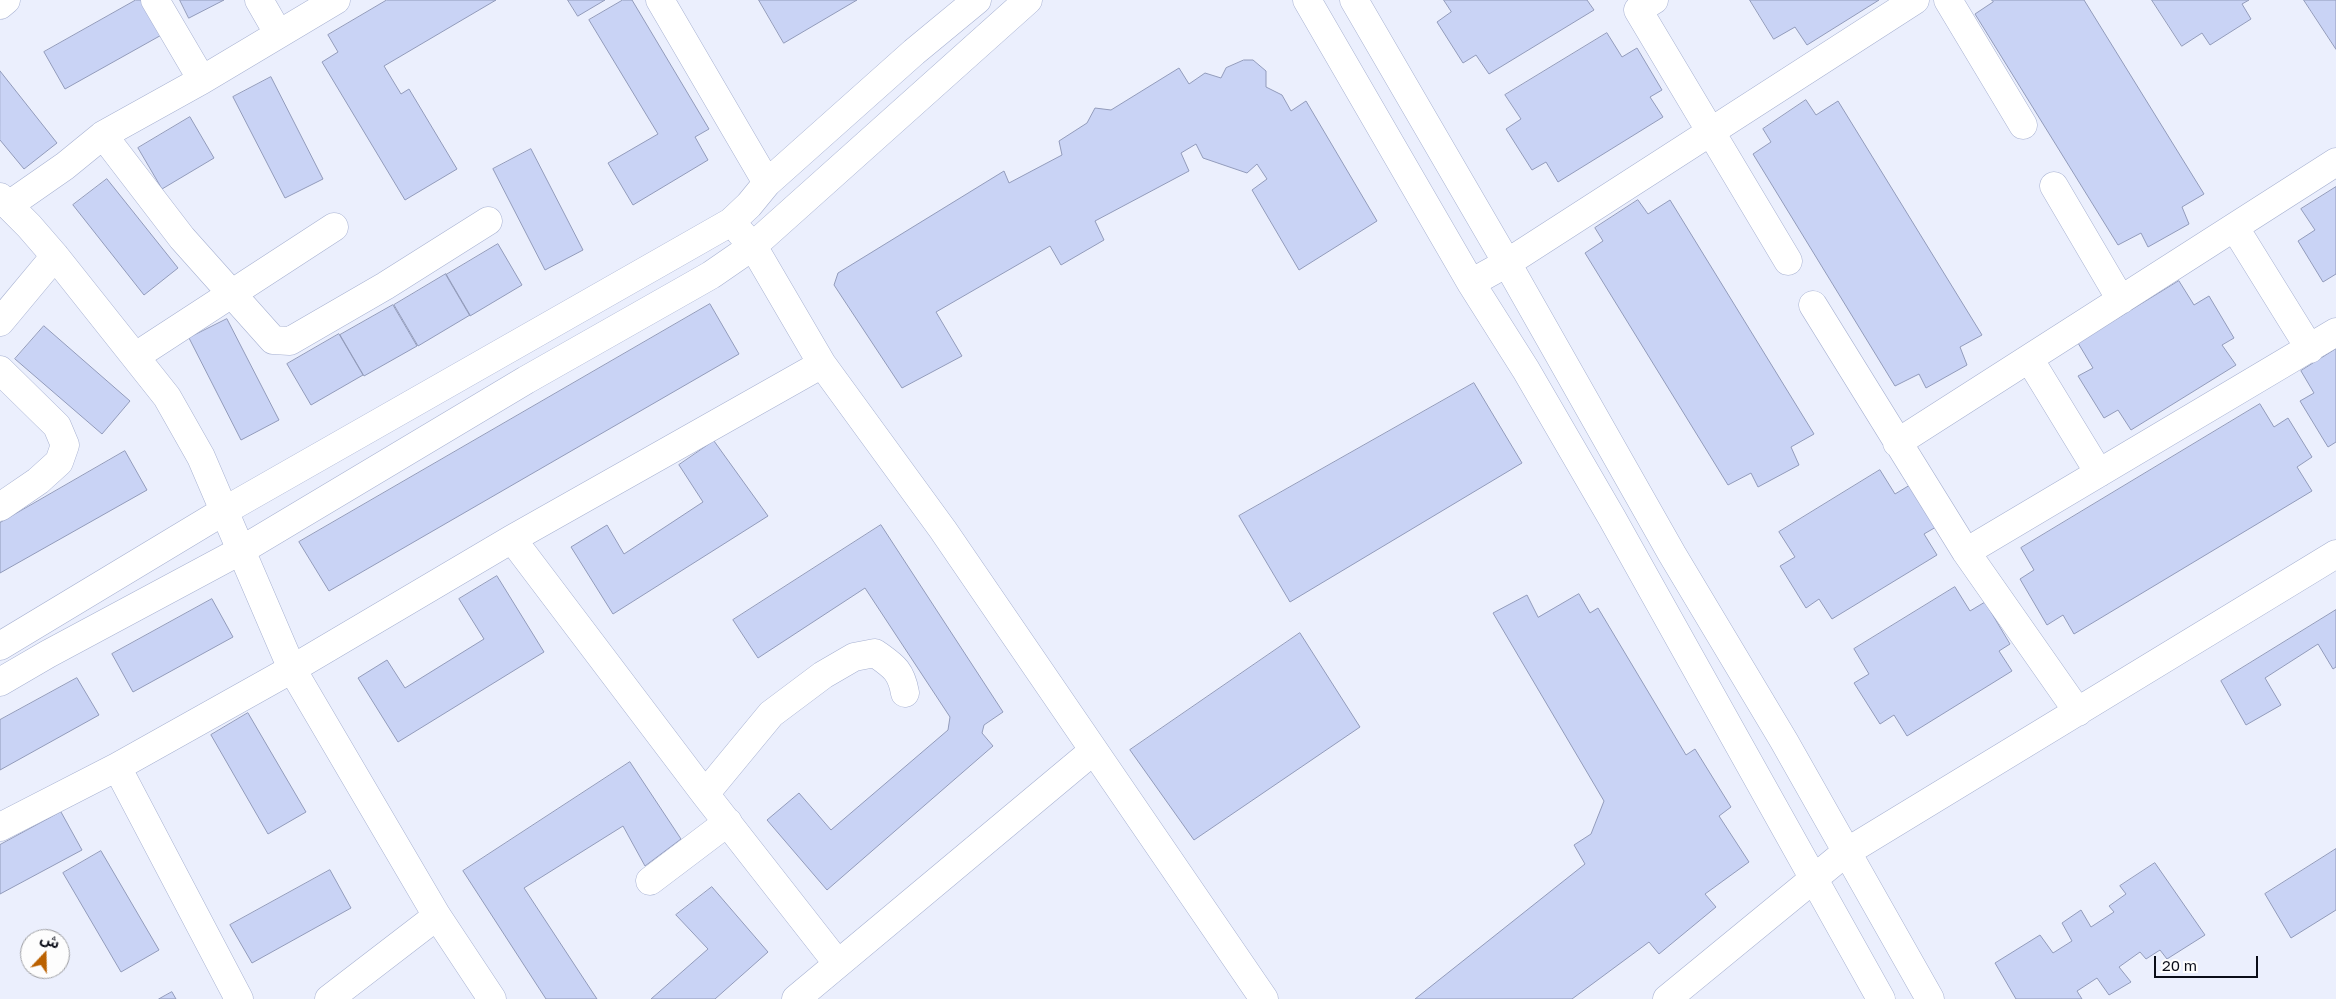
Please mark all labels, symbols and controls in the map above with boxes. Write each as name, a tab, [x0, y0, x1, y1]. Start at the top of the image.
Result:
north arrow	[20, 929, 70, 979]
text: ش	[38, 929, 62, 952]
scale bar	[2156, 946, 2260, 978]
text: 20 m	[2162, 956, 2197, 974]

